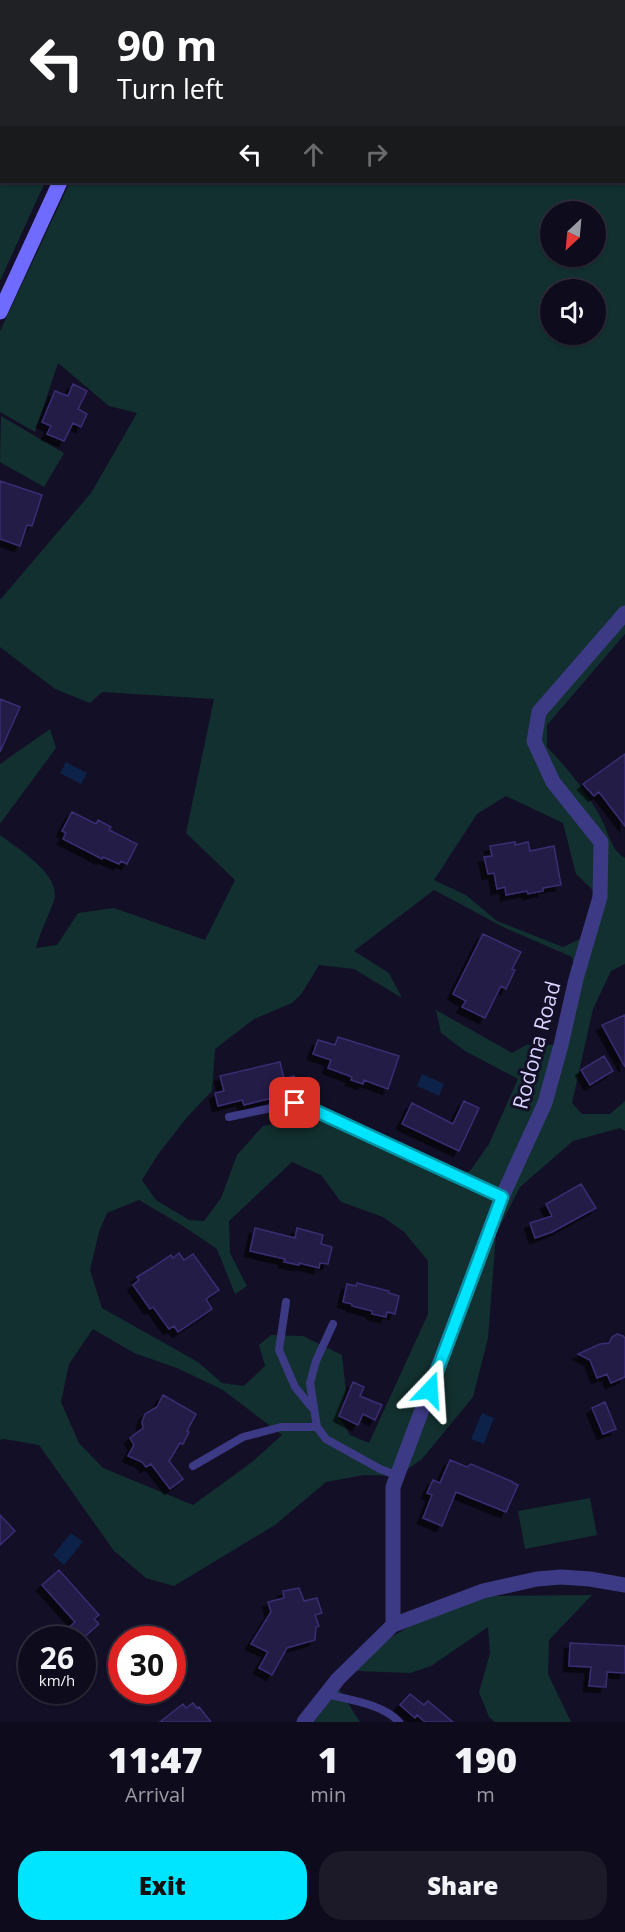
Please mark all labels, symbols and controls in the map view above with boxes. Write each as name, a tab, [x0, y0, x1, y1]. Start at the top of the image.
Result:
text: 90 m	[117, 16, 217, 73]
icon: left	[18, 24, 96, 102]
text: Turn left	[117, 70, 224, 107]
icon: left	[234, 138, 267, 171]
icon: ahead	[297, 138, 330, 171]
icon: right	[360, 138, 393, 171]
north arrow	[540, 201, 606, 267]
map controls	[540, 201, 606, 345]
button: sound	[540, 279, 606, 345]
street label: Rodona Road	[505, 978, 567, 1112]
pin	[269, 1077, 320, 1128]
icon: arrive	[278, 1086, 311, 1119]
position arrow	[398, 1358, 462, 1422]
speed limit sign: 30	[108, 1626, 186, 1704]
text: 26	[40, 1637, 74, 1678]
text: km/h	[39, 1670, 75, 1690]
text: 11:47	[108, 1735, 203, 1784]
text: 1	[318, 1735, 339, 1784]
text: 190	[454, 1735, 517, 1784]
text: Arrival	[125, 1781, 185, 1808]
text: min	[310, 1781, 346, 1808]
text: m	[476, 1781, 495, 1808]
button: Exit	[18, 1851, 307, 1920]
button: Share	[319, 1851, 607, 1920]

